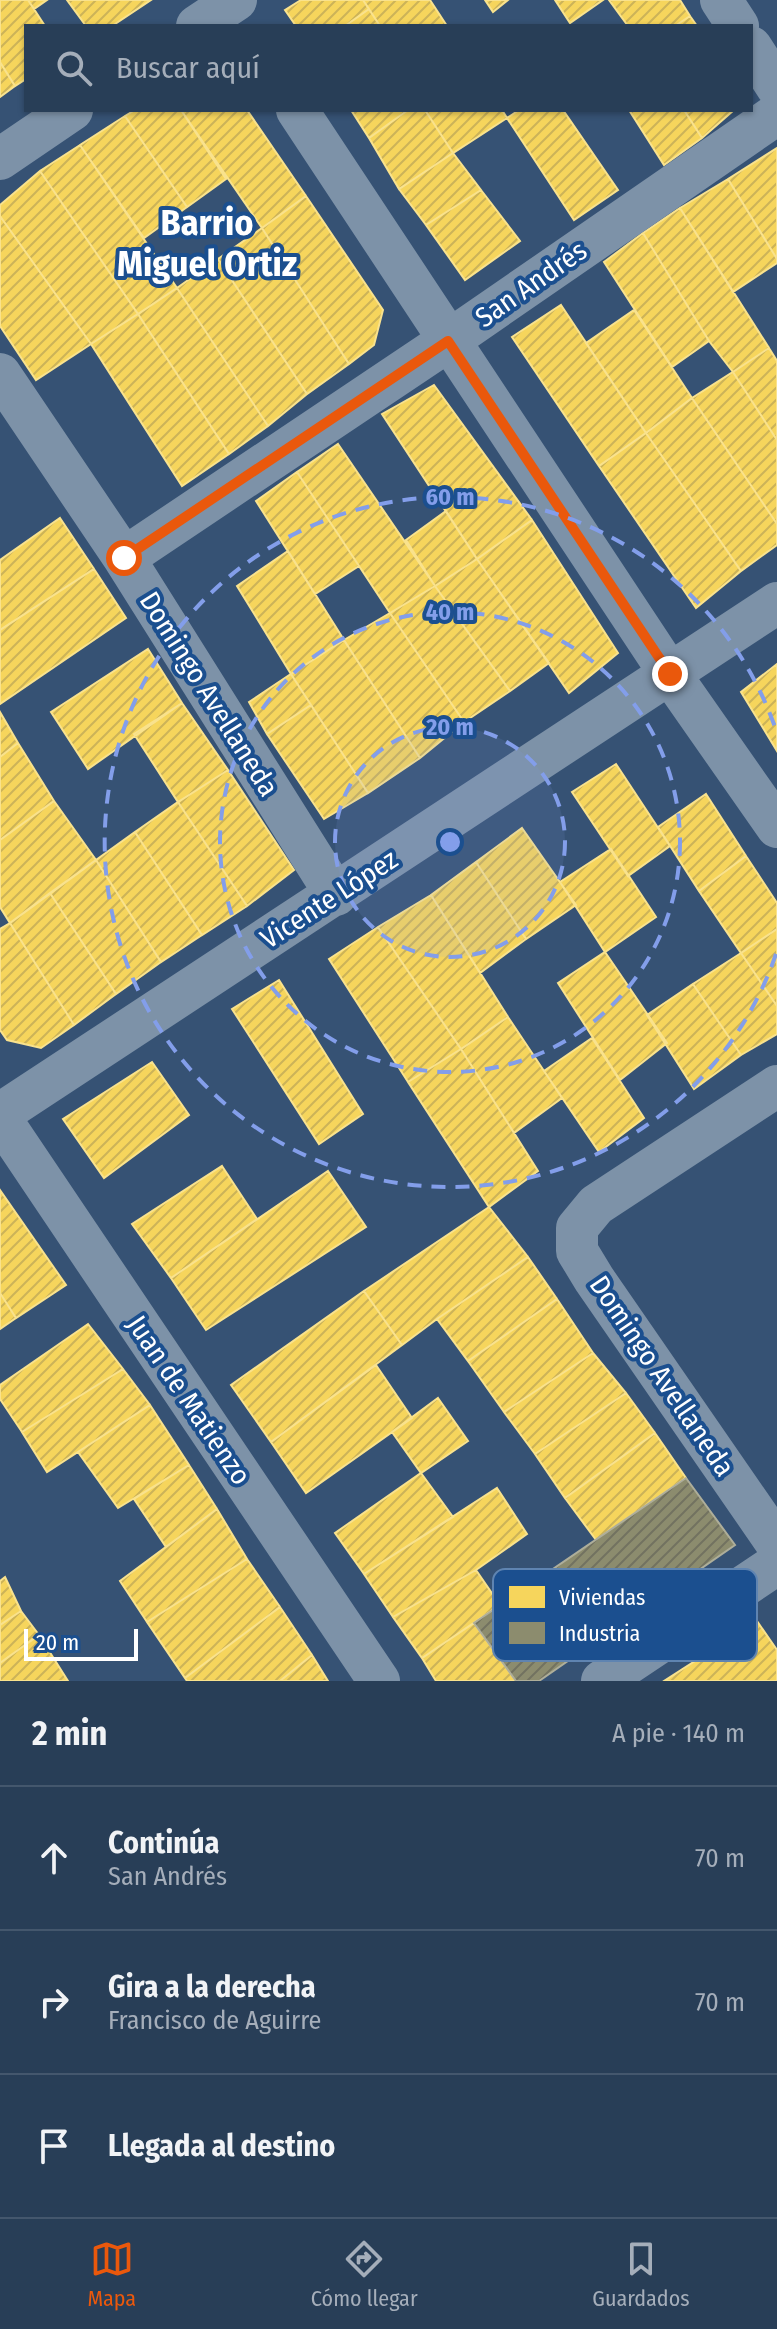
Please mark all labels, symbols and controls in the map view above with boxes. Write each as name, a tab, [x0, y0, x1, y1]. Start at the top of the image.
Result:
search box	[24, 24, 753, 112]
icon: search	[52, 46, 96, 90]
text: Buscar aquí	[116, 50, 260, 86]
district label: Barrio Miguel Ortiz	[117, 201, 297, 286]
street label: San Andrés	[469, 234, 593, 334]
text: 60 m	[426, 483, 474, 511]
route start	[106, 540, 142, 576]
street label: Domingo Avellaneda	[133, 586, 285, 802]
text: 40 m	[426, 598, 474, 626]
route end	[652, 656, 688, 692]
text: 20 m	[425, 713, 474, 741]
centre of rings	[436, 828, 464, 856]
street label: Vicente López	[254, 843, 404, 955]
street label: Domingo Avellaneda	[583, 1269, 741, 1483]
street label: Juan de Matienzo	[120, 1309, 258, 1491]
legend	[493, 1569, 757, 1661]
text: Viviendas	[559, 1584, 645, 1611]
text: Industria	[559, 1620, 640, 1647]
scale bar	[24, 1625, 138, 1661]
text: 20 m	[36, 1629, 79, 1656]
text: 2 min	[32, 1713, 107, 1754]
text: A pie · 140 m	[612, 1718, 745, 1749]
text: Continúa	[108, 1825, 219, 1861]
icon: ahead	[32, 1836, 76, 1880]
text: 70 m	[695, 1843, 745, 1874]
text: San Andrés	[108, 1861, 227, 1892]
text: Gira a la derecha	[108, 1969, 316, 2005]
icon: right	[32, 1980, 76, 2024]
text: 70 m	[695, 1987, 745, 2018]
text: Francisco de Aguirre	[108, 2005, 321, 2036]
icon: arrive	[32, 2124, 76, 2168]
text: Llegada al destino	[108, 2128, 335, 2164]
tab: Mapa	[87, 2237, 136, 2312]
tab: Cómo llegar	[311, 2237, 418, 2312]
tab: Guardados	[592, 2237, 690, 2312]

